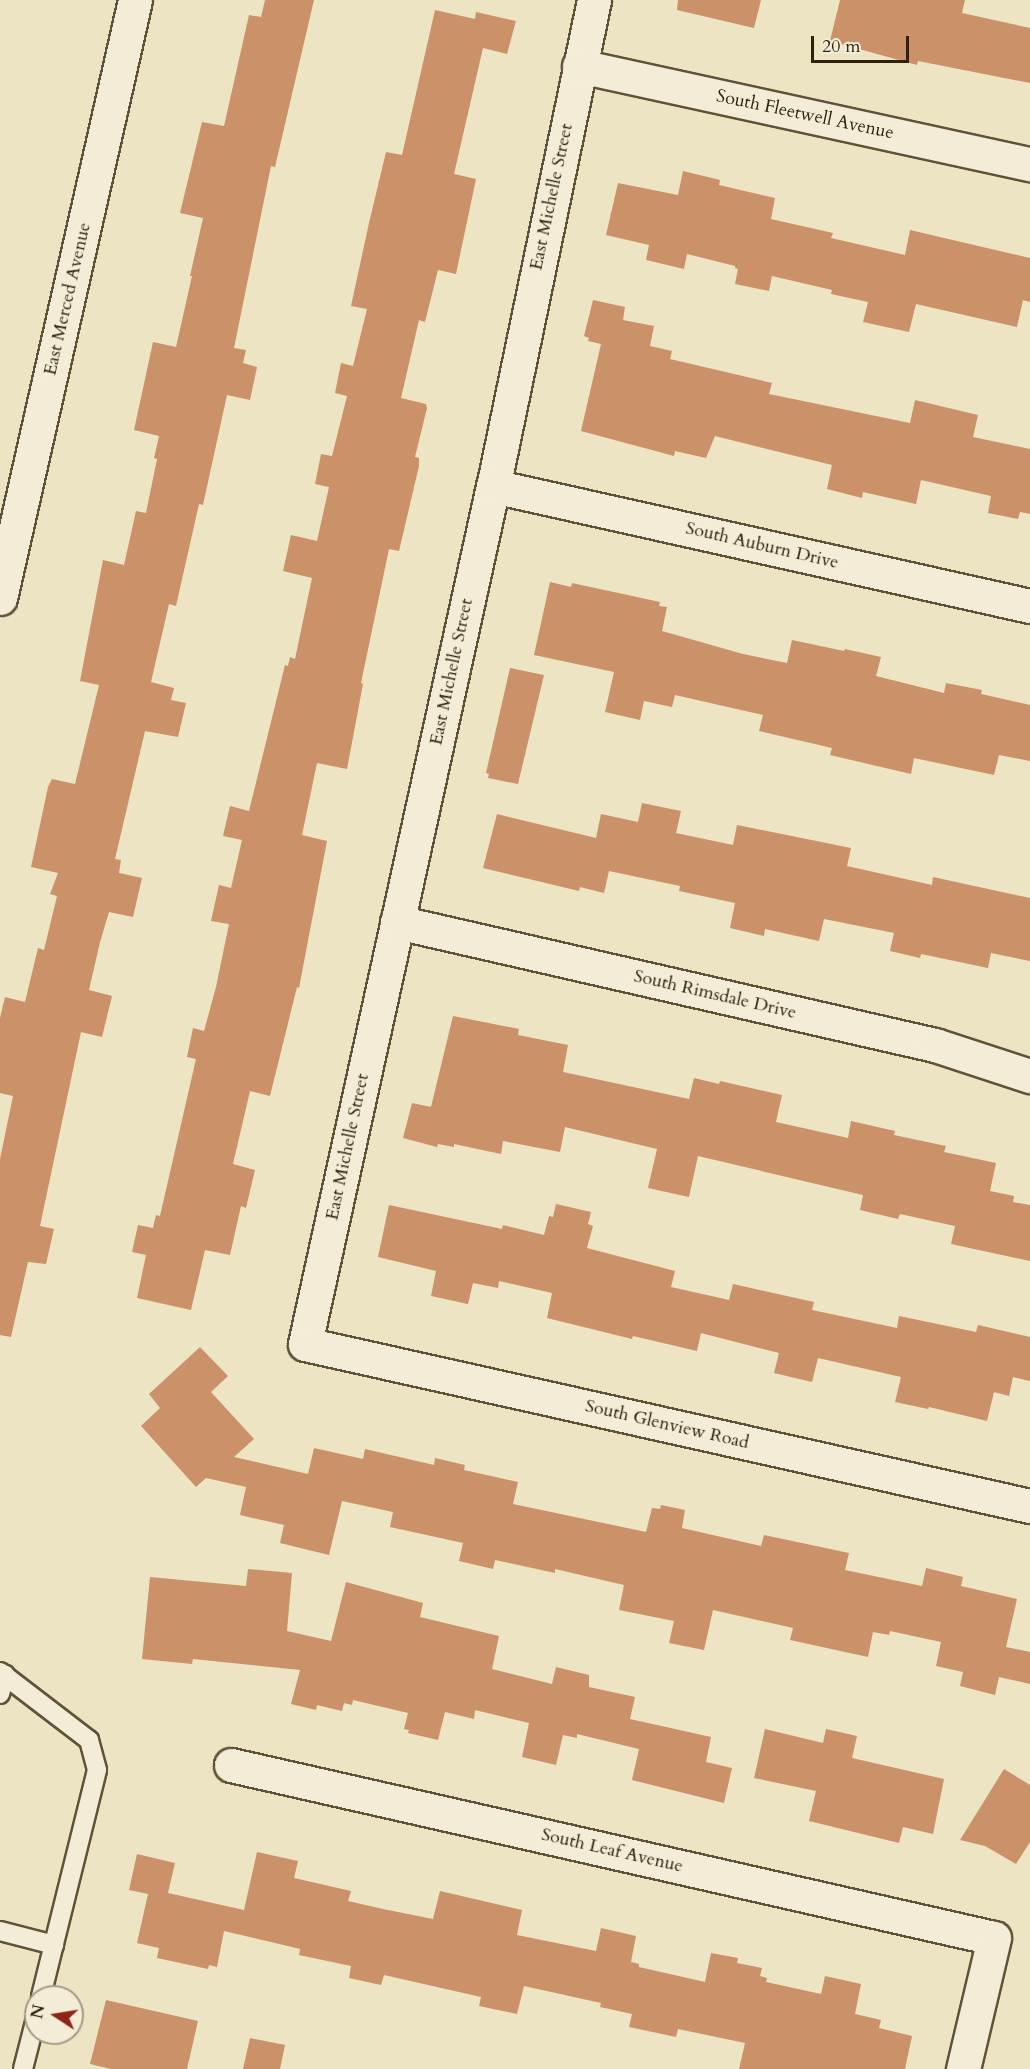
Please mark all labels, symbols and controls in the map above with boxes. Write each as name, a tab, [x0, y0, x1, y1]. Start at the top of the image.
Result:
scale bar	[814, 24, 912, 62]
text: 20 m	[822, 34, 861, 59]
street label: South Fleetwell Avenue	[714, 86, 896, 144]
street label: East Michelle Street	[526, 122, 578, 272]
street label: East Merced Avenue	[40, 220, 96, 378]
street label: South Auburn Drive	[683, 518, 841, 574]
street label: East Michelle Street	[426, 597, 478, 747]
street label: South Rimsdale Drive	[632, 966, 798, 1024]
street label: East Michelle Street	[322, 1072, 374, 1222]
street label: South Glenview Road	[583, 1396, 751, 1454]
street label: South Leaf Avenue	[539, 1824, 685, 1878]
north arrow	[24, 1985, 84, 2045]
text: N	[26, 2003, 51, 2021]

